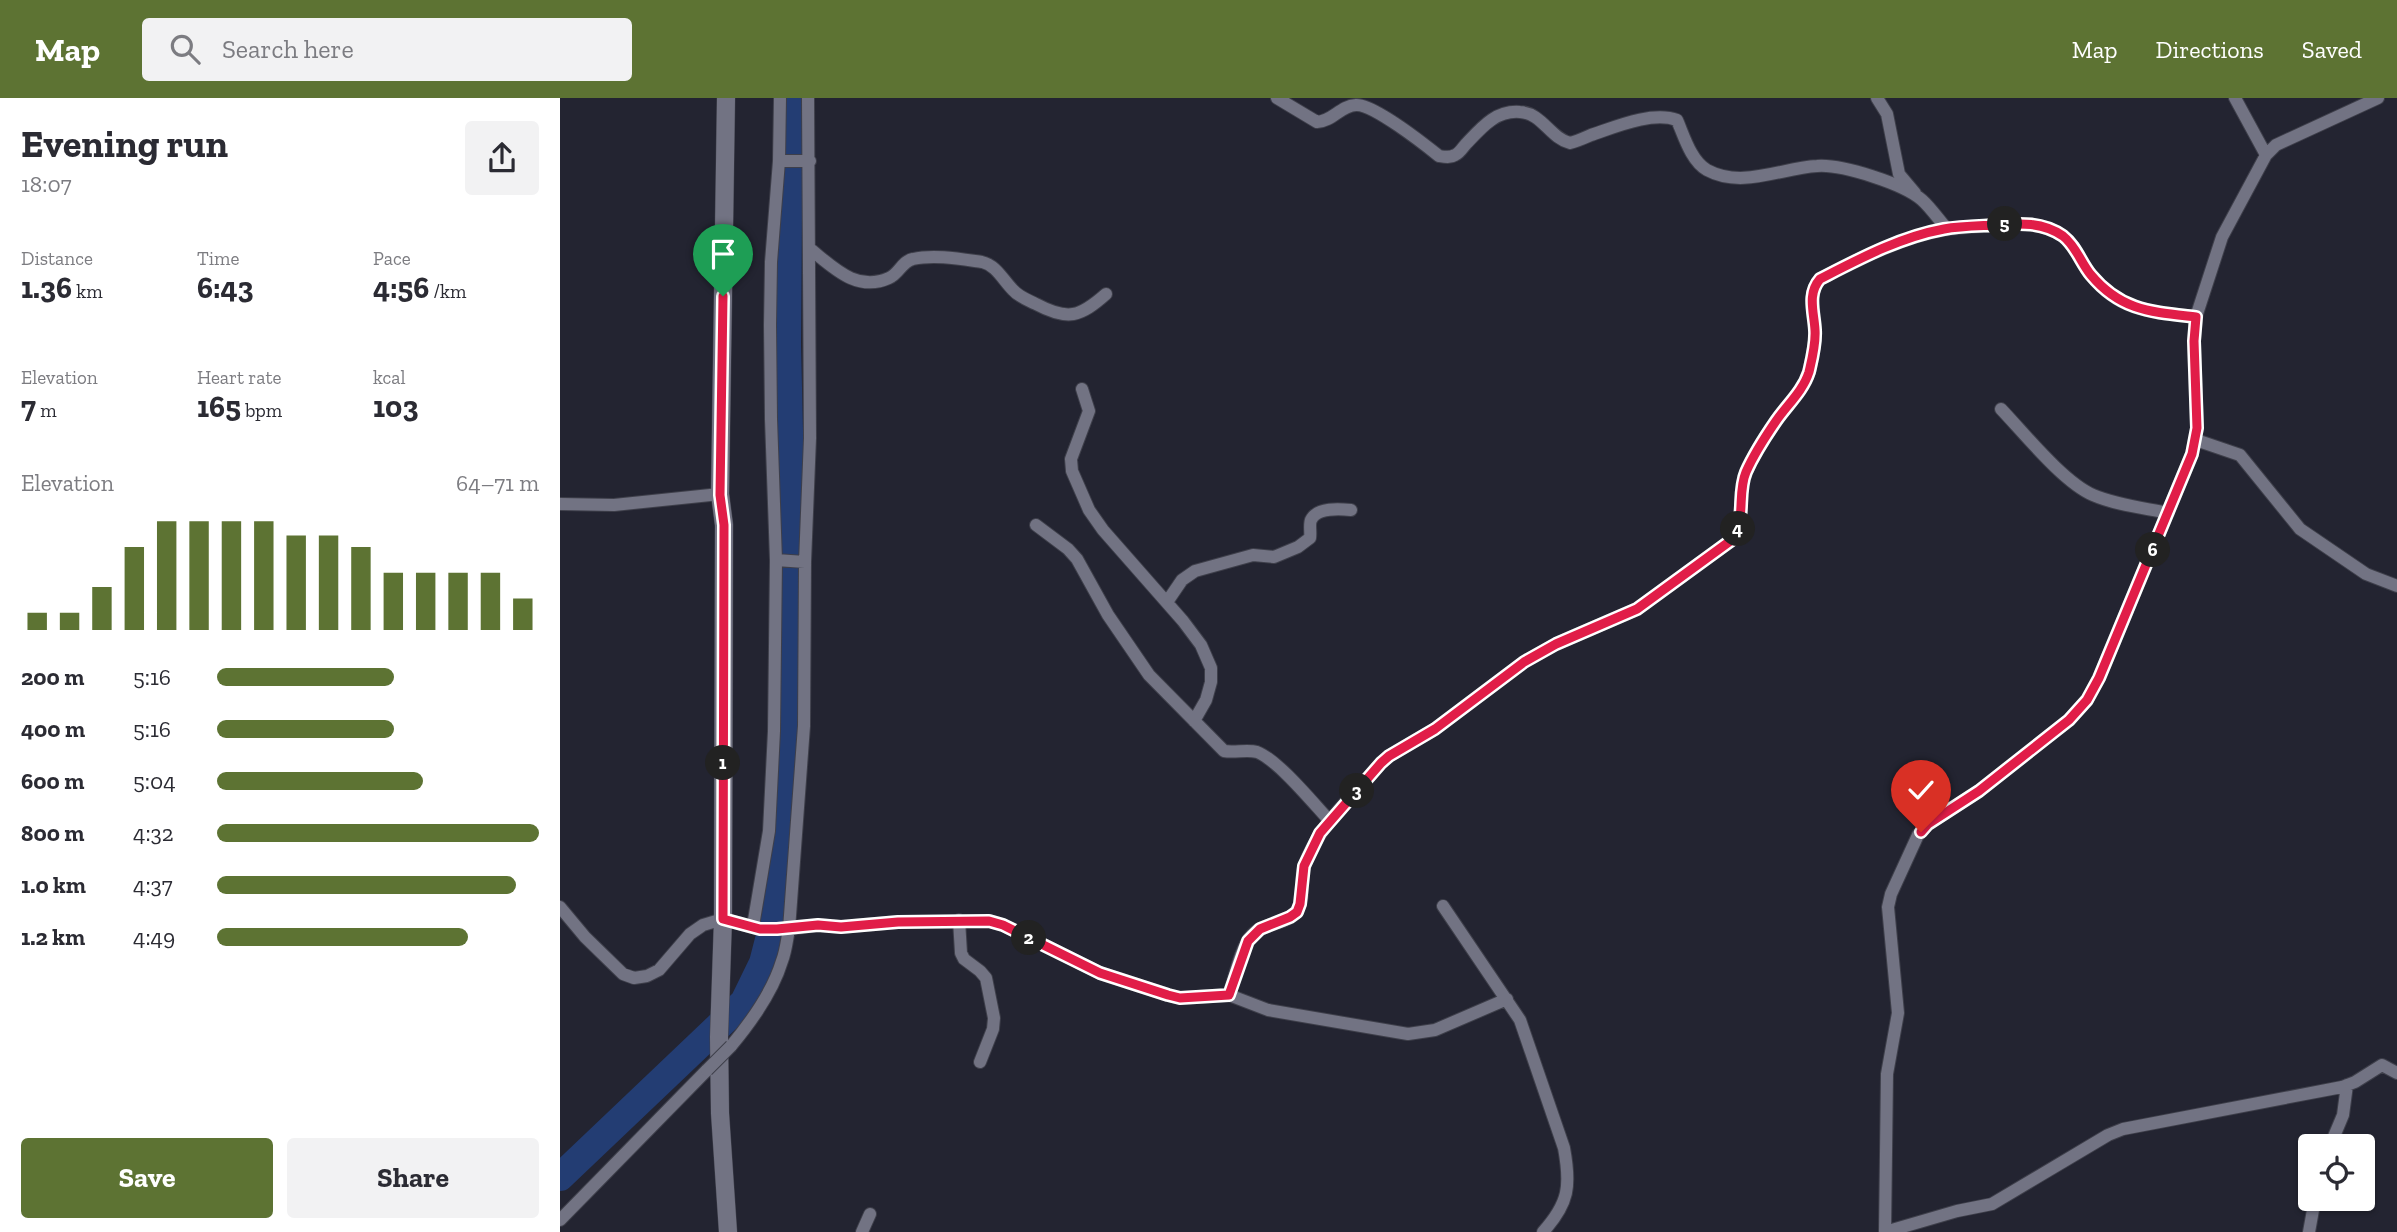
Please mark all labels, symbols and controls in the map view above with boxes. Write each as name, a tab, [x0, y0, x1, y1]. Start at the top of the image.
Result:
search box	[142, 18, 632, 81]
text: Map	[35, 30, 100, 69]
icon: search	[166, 30, 204, 68]
text: Search here	[222, 33, 354, 65]
text: Map	[2072, 35, 2118, 64]
text: Directions	[2156, 35, 2264, 64]
text: Saved	[2302, 35, 2362, 64]
text: Evening run	[21, 121, 228, 167]
button: share	[465, 121, 539, 195]
text: 18:07	[21, 170, 71, 198]
pin: 5	[1988, 206, 2022, 242]
text: 5	[2000, 212, 2009, 235]
pin	[693, 224, 753, 296]
icon: arrive	[704, 235, 742, 273]
text: Distance	[21, 247, 93, 270]
text: Time	[197, 247, 239, 270]
text: Pace	[373, 247, 411, 270]
text: 1.36	[21, 270, 72, 306]
text: 6:43	[197, 270, 254, 306]
text: 4:56	[373, 270, 429, 306]
text: km	[72, 280, 103, 303]
text: /km	[429, 280, 466, 303]
text: Elevation	[21, 366, 98, 389]
text: Heart rate	[197, 366, 282, 389]
text: kcal	[373, 366, 406, 389]
text: 7	[21, 389, 36, 425]
text: 165	[197, 389, 241, 425]
text: 103	[373, 389, 418, 425]
text: m	[36, 399, 57, 422]
text: bpm	[241, 399, 282, 422]
text: Elevation	[21, 469, 114, 497]
text: 64–71 m	[456, 469, 539, 497]
pin: 4	[1720, 512, 1756, 546]
text: 4	[1732, 517, 1743, 540]
pin: 6	[2136, 532, 2170, 568]
text: 6	[2147, 538, 2158, 561]
text: 200 m	[21, 663, 84, 691]
text: 5:16	[133, 663, 171, 691]
text: 400 m	[21, 715, 85, 743]
text: 5:16	[133, 715, 171, 743]
pin: 1	[706, 746, 740, 780]
text: 1	[719, 751, 726, 774]
pin	[1891, 760, 1951, 832]
text: 600 m	[21, 767, 84, 795]
text: 5:04	[133, 767, 176, 795]
icon: check	[1902, 771, 1940, 809]
pin: 3	[1340, 774, 1374, 808]
text: 3	[1351, 779, 1362, 802]
text: 800 m	[21, 819, 84, 847]
text: 4:32	[133, 819, 174, 847]
text: 1.0 km	[21, 871, 86, 899]
text: 4:37	[133, 871, 173, 899]
pin: 2	[1012, 920, 1046, 956]
text: 1.2 km	[21, 923, 85, 951]
text: 4:49	[133, 923, 175, 951]
text: 2	[1023, 926, 1034, 949]
map controls	[2298, 1134, 2375, 1211]
button: locate	[2298, 1134, 2375, 1211]
button: Save	[21, 1138, 273, 1218]
button: Share	[287, 1138, 539, 1218]

